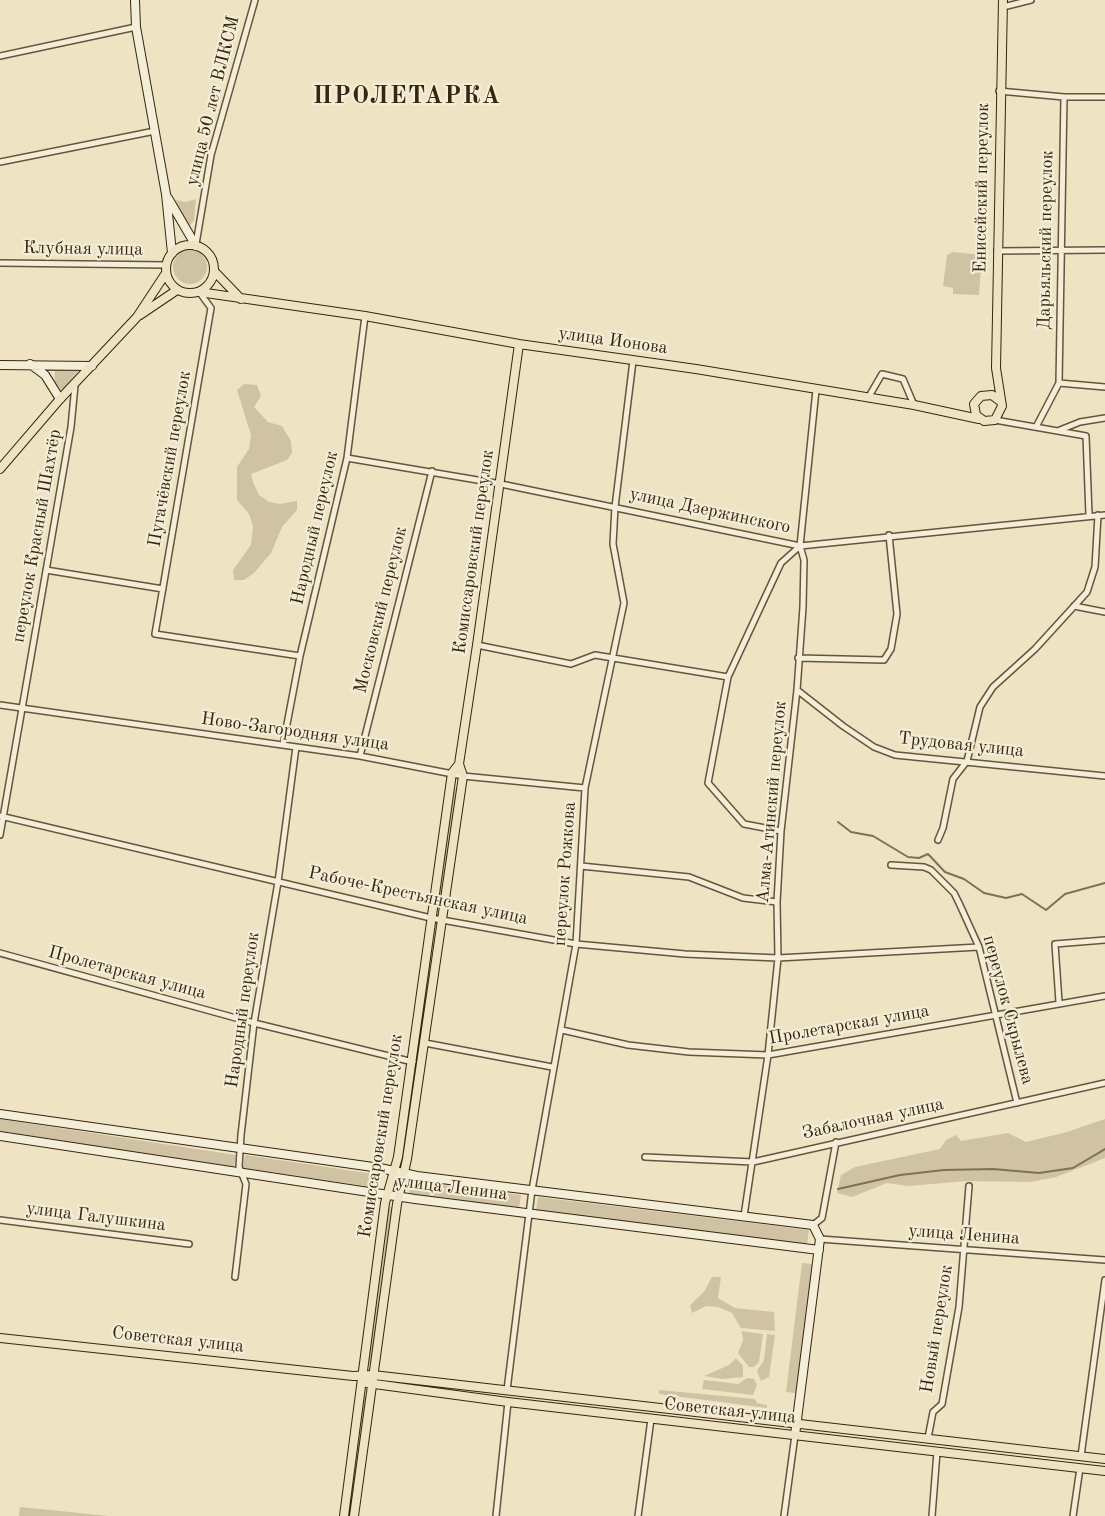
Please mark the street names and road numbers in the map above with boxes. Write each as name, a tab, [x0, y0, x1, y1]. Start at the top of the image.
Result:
street label: улица 50 лет ВЛКСМ	[181, 14, 245, 188]
street label: Енисейский переулок	[970, 103, 994, 273]
street label: Дарьяльский переулок	[1034, 150, 1058, 330]
street label: Клубная улица	[23, 237, 143, 261]
street label: улица Ионова	[557, 323, 669, 359]
street label: Пугачёвский переулок	[144, 369, 196, 549]
street label: переулок Красный Шахтёр	[8, 428, 66, 644]
street label: Комиссаровский переулок	[449, 448, 499, 656]
street label: Народный переулок	[287, 449, 343, 607]
street label: улица Дзержинского	[628, 483, 792, 539]
street label: Московский переулок	[350, 524, 412, 696]
street label: Алма-Атинский переулок	[752, 700, 792, 904]
street label: Ново-Загородняя улица	[200, 708, 390, 756]
street label: Трудовая улица	[897, 728, 1025, 762]
street label: переулок Рожкова	[549, 801, 581, 947]
street label: Рабоче-Крестьянская улица	[306, 862, 530, 930]
street label: Народный переулок	[221, 931, 265, 1089]
street label: переулок Скрылева	[978, 933, 1038, 1087]
street label: Пролетарская улица	[46, 942, 208, 1004]
street label: Пролетарская улица	[767, 1000, 931, 1050]
street label: Комиссаровский переулок	[354, 1032, 408, 1240]
street label: Забалочная улица	[800, 1093, 946, 1145]
street label: улица Ленина	[395, 1170, 509, 1206]
street label: улица Галушкина	[25, 1198, 167, 1236]
street label: улица Ленина	[908, 1220, 1020, 1250]
street label: Новый переулок	[916, 1263, 958, 1395]
street label: Советская улица	[111, 1322, 245, 1358]
street label: Советская улица	[663, 1393, 797, 1429]

